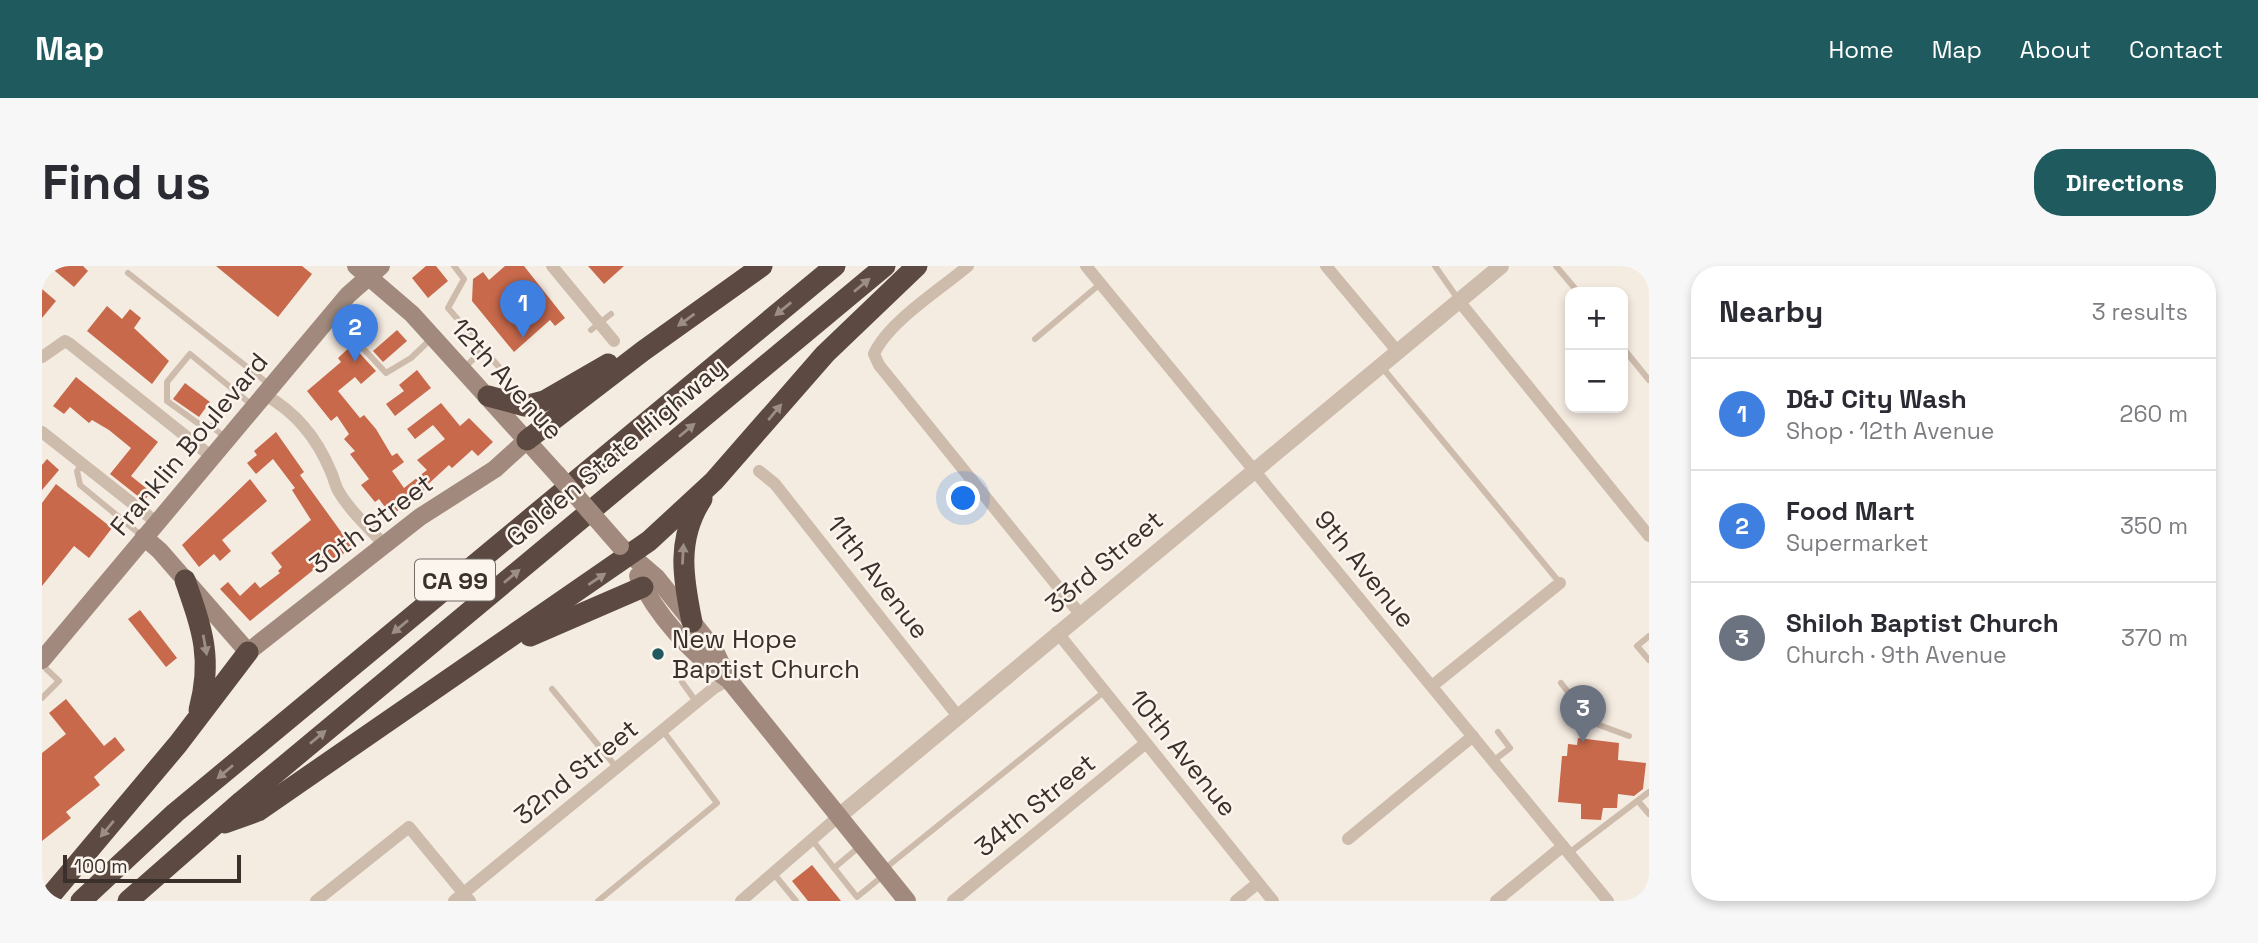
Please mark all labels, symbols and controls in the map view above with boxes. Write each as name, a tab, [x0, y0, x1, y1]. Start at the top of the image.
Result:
text: Map	[35, 28, 104, 70]
text: Home	[1828, 34, 1894, 65]
text: Map	[1932, 34, 1982, 65]
text: About	[2020, 34, 2091, 65]
text: Contact	[2129, 34, 2223, 65]
button: Directions	[2034, 149, 2216, 216]
text: Find us	[42, 151, 211, 213]
one-way arrow	[853, 277, 871, 293]
pin: 1	[500, 280, 546, 338]
map controls	[1565, 287, 1628, 413]
button: +	[1565, 287, 1628, 350]
text: Nearby	[1719, 292, 1823, 331]
text: 3 results	[2092, 297, 2188, 327]
one-way arrow	[774, 302, 792, 317]
pin: 2	[332, 304, 378, 362]
street label: 12th Avenue	[443, 311, 571, 447]
one-way arrow	[677, 313, 695, 327]
street label: Franklin Boulevard	[102, 345, 276, 543]
street label: Golden State Highway	[499, 350, 733, 554]
button: −	[1565, 350, 1628, 413]
text: D&J City Wash	[1786, 382, 1967, 416]
text: 1	[1737, 399, 1747, 429]
text: 260 m	[2120, 399, 2188, 429]
one-way arrow	[767, 403, 783, 421]
text: Shop · 12th Avenue	[1786, 416, 1994, 446]
one-way arrow	[678, 423, 695, 438]
street label: 30th Street	[302, 466, 440, 582]
your location	[946, 481, 980, 515]
text: Food Mart	[1786, 494, 1915, 528]
street label: 33rd Street	[1038, 503, 1170, 621]
street label: 9th Avenue	[1307, 503, 1423, 635]
street label: 11th Avenue	[819, 508, 937, 646]
text: 2	[1735, 511, 1749, 541]
text: 350 m	[2120, 511, 2188, 541]
text: Supermarket	[1786, 528, 1928, 558]
one-way arrow	[678, 543, 689, 565]
road number: CA 99	[415, 559, 495, 600]
one-way arrow	[502, 568, 520, 583]
one-way arrow	[588, 572, 606, 586]
text: Shiloh Baptist Church	[1786, 606, 2059, 640]
one-way arrow	[391, 619, 409, 634]
place label: New Hope Baptist Church	[672, 622, 860, 686]
text: 3	[1735, 623, 1749, 653]
text: 370 m	[2121, 623, 2188, 653]
one-way arrow	[200, 634, 211, 656]
text: Church · 9th Avenue	[1786, 640, 2007, 670]
marker: New Hope Baptist Church	[650, 646, 666, 662]
street label: 10th Avenue	[1121, 683, 1245, 823]
pin: 3	[1560, 685, 1606, 743]
street label: 32nd Street	[507, 712, 645, 832]
one-way arrow	[310, 730, 327, 745]
street label: 34th Street	[968, 746, 1102, 864]
one-way arrow	[217, 764, 234, 779]
one-way arrow	[100, 821, 115, 838]
scale bar	[63, 852, 242, 884]
text: 100 m	[74, 854, 128, 879]

